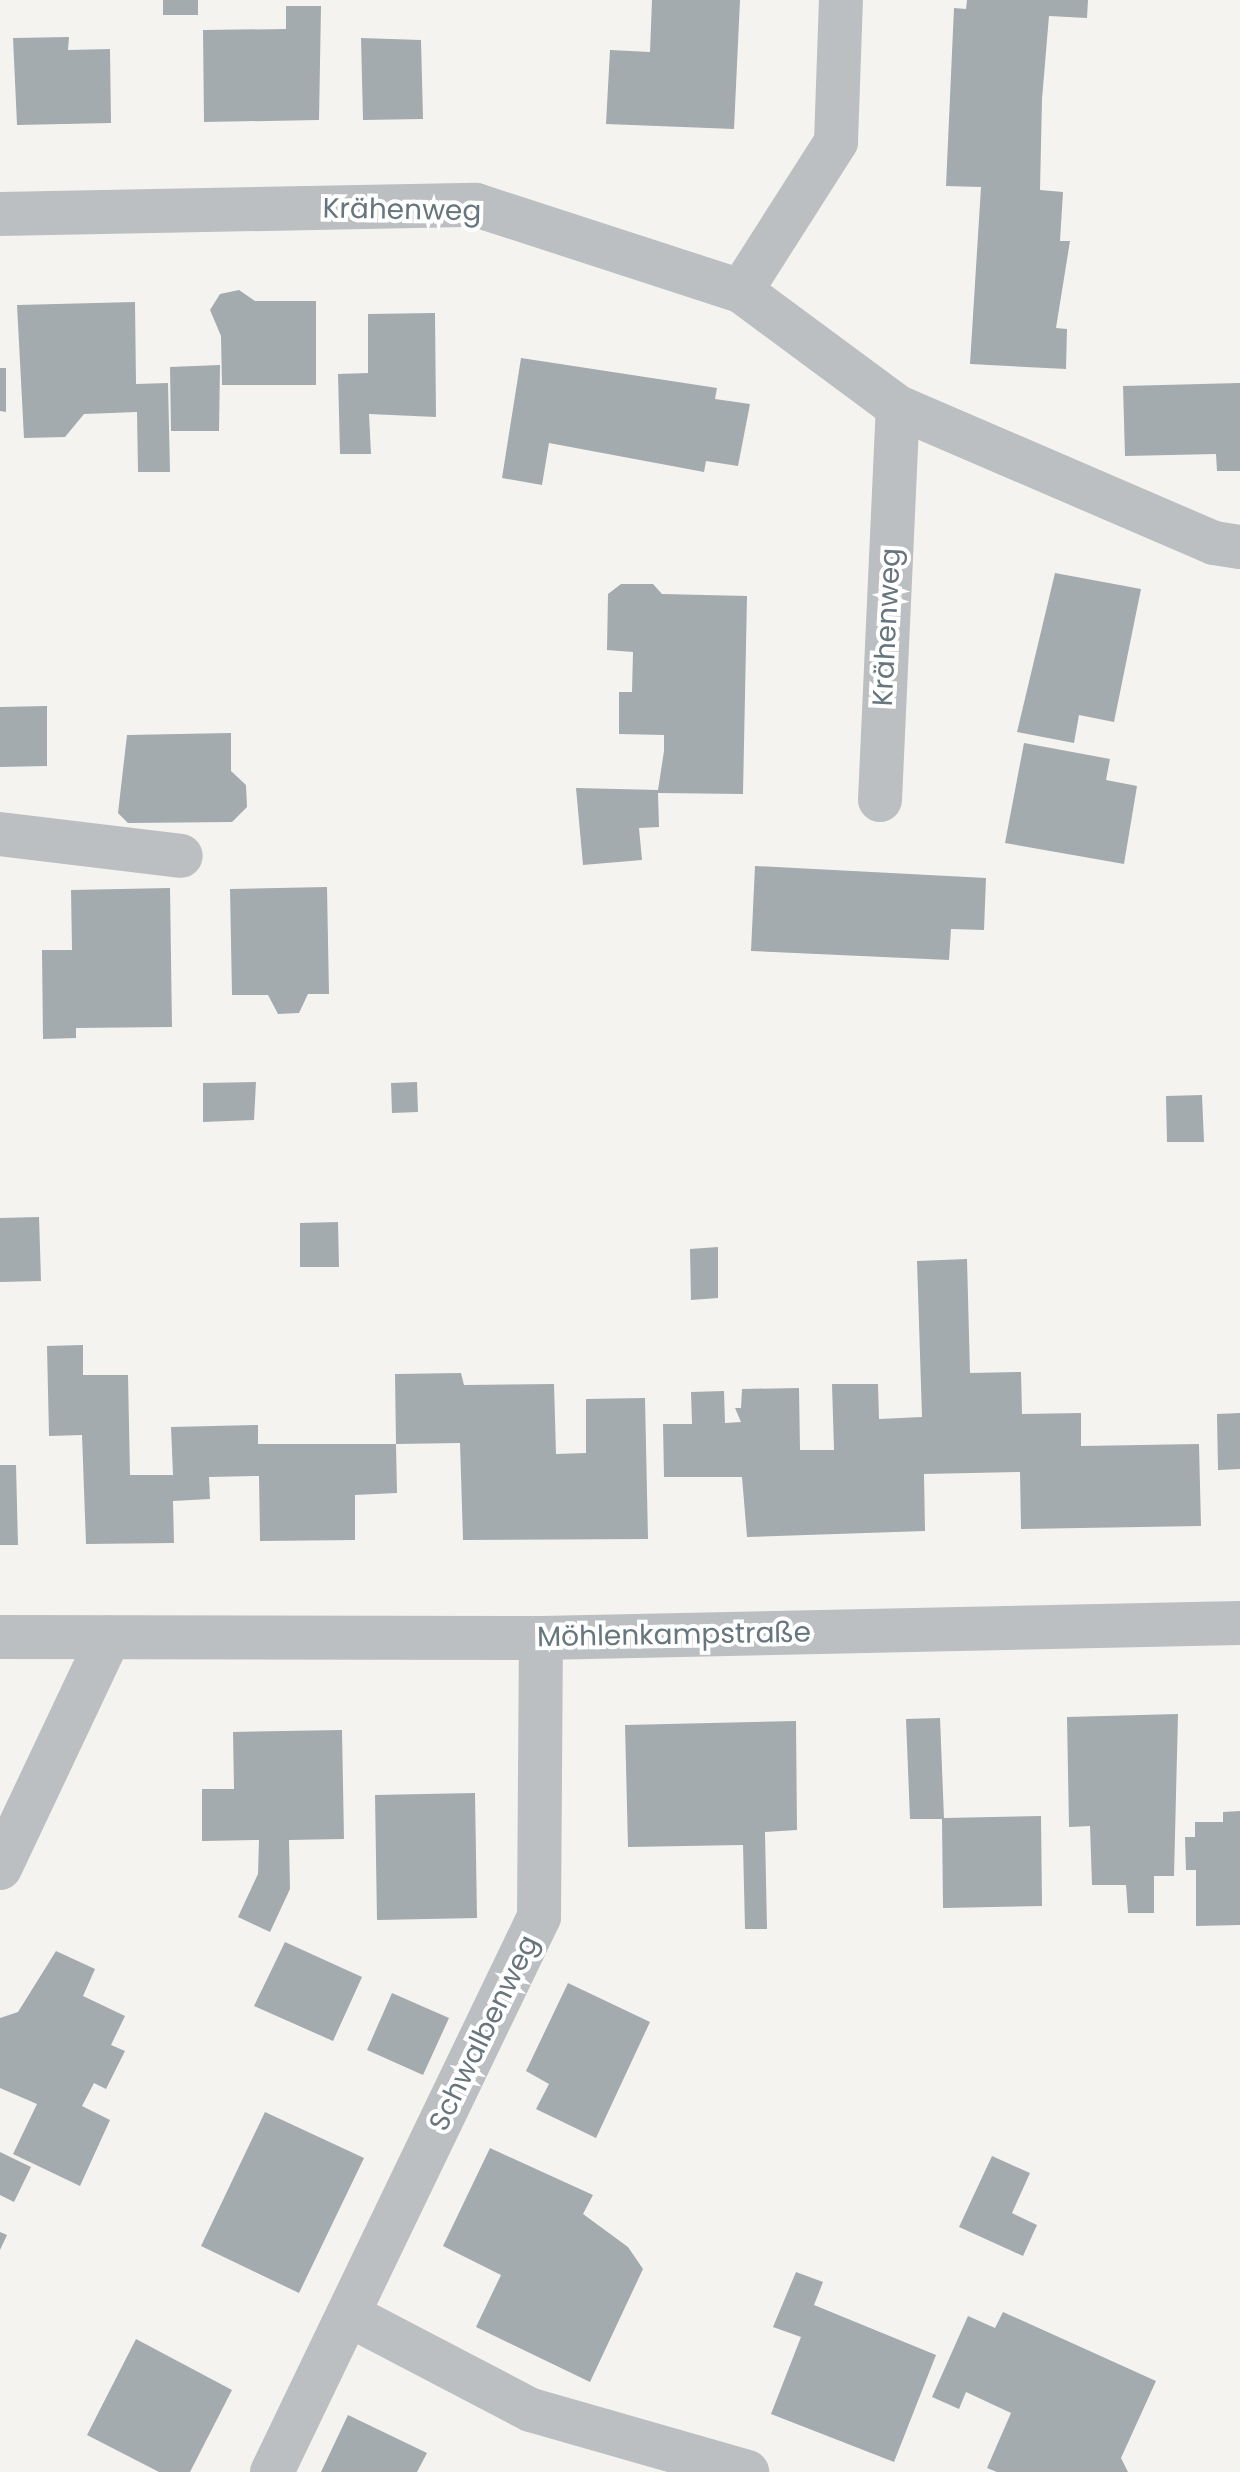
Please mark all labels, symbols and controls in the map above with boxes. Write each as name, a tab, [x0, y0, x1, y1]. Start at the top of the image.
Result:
street label: Krähenweg	[322, 192, 482, 228]
street label: Krähenweg	[866, 547, 908, 707]
street label: Möhlenkampstraße	[537, 1616, 811, 1654]
street label: Schwalbenweg	[422, 1930, 546, 2136]

